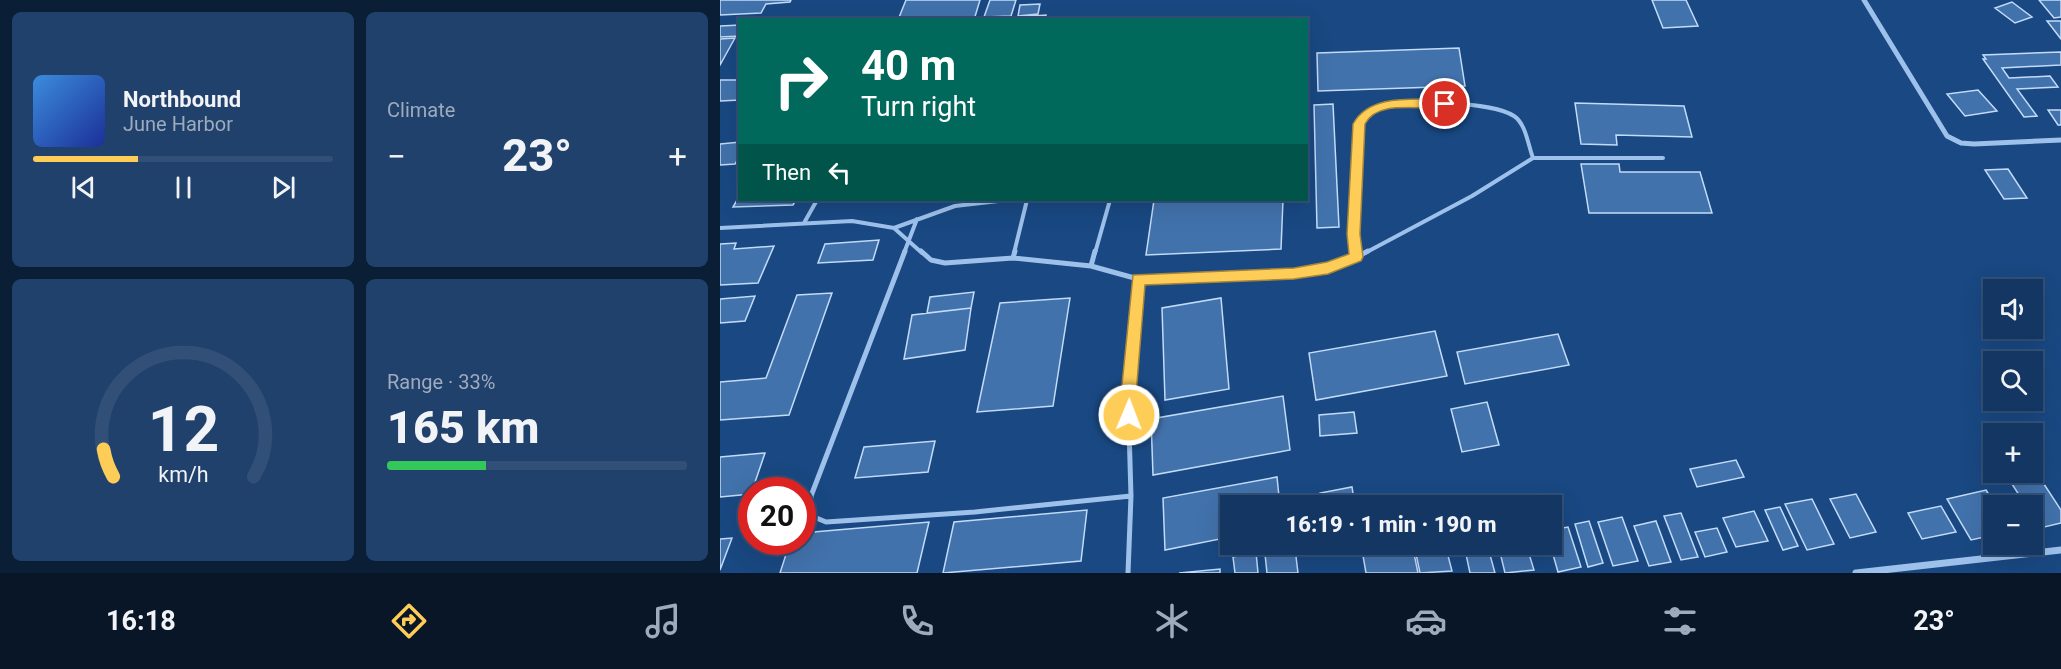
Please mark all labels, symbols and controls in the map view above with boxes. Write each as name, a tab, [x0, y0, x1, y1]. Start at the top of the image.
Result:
text: 40 m	[861, 41, 956, 90]
icon: right	[762, 42, 840, 120]
pin	[1419, 78, 1470, 129]
text: Northbound	[123, 87, 241, 112]
icon: arrive	[1428, 87, 1461, 120]
text: Turn right	[861, 91, 976, 123]
text: Climate	[387, 98, 455, 122]
text: June Harbor	[123, 112, 233, 136]
text: 23°	[502, 129, 572, 182]
text: −	[387, 137, 406, 176]
text: +	[668, 137, 687, 176]
icon: left	[823, 156, 856, 189]
text: Then	[762, 160, 811, 185]
icon: previous	[67, 171, 100, 204]
icon: pause	[167, 171, 200, 204]
icon: next	[267, 171, 300, 204]
map controls	[1983, 279, 2043, 555]
button: sound	[1983, 279, 2043, 339]
button: search	[1983, 351, 2043, 411]
text: Range · 33%	[387, 370, 495, 394]
position arrow	[1097, 383, 1161, 447]
text: 12	[147, 393, 219, 466]
text: 165 km	[387, 401, 539, 454]
button: +	[1983, 423, 2043, 483]
text: km/h	[158, 462, 208, 487]
speed limit sign: 20	[738, 477, 816, 555]
button: −	[1983, 495, 2043, 555]
text: 16:19 · 1 min · 190 m	[1286, 512, 1496, 537]
icon: directions	[388, 600, 430, 642]
icon: music	[642, 600, 684, 642]
icon: phone	[896, 600, 938, 642]
icon: climate	[1151, 600, 1193, 642]
icon: car	[1405, 600, 1447, 642]
icon: filters	[1659, 600, 1701, 642]
text: 16:18	[106, 605, 176, 637]
text: 23°	[1913, 605, 1955, 637]

